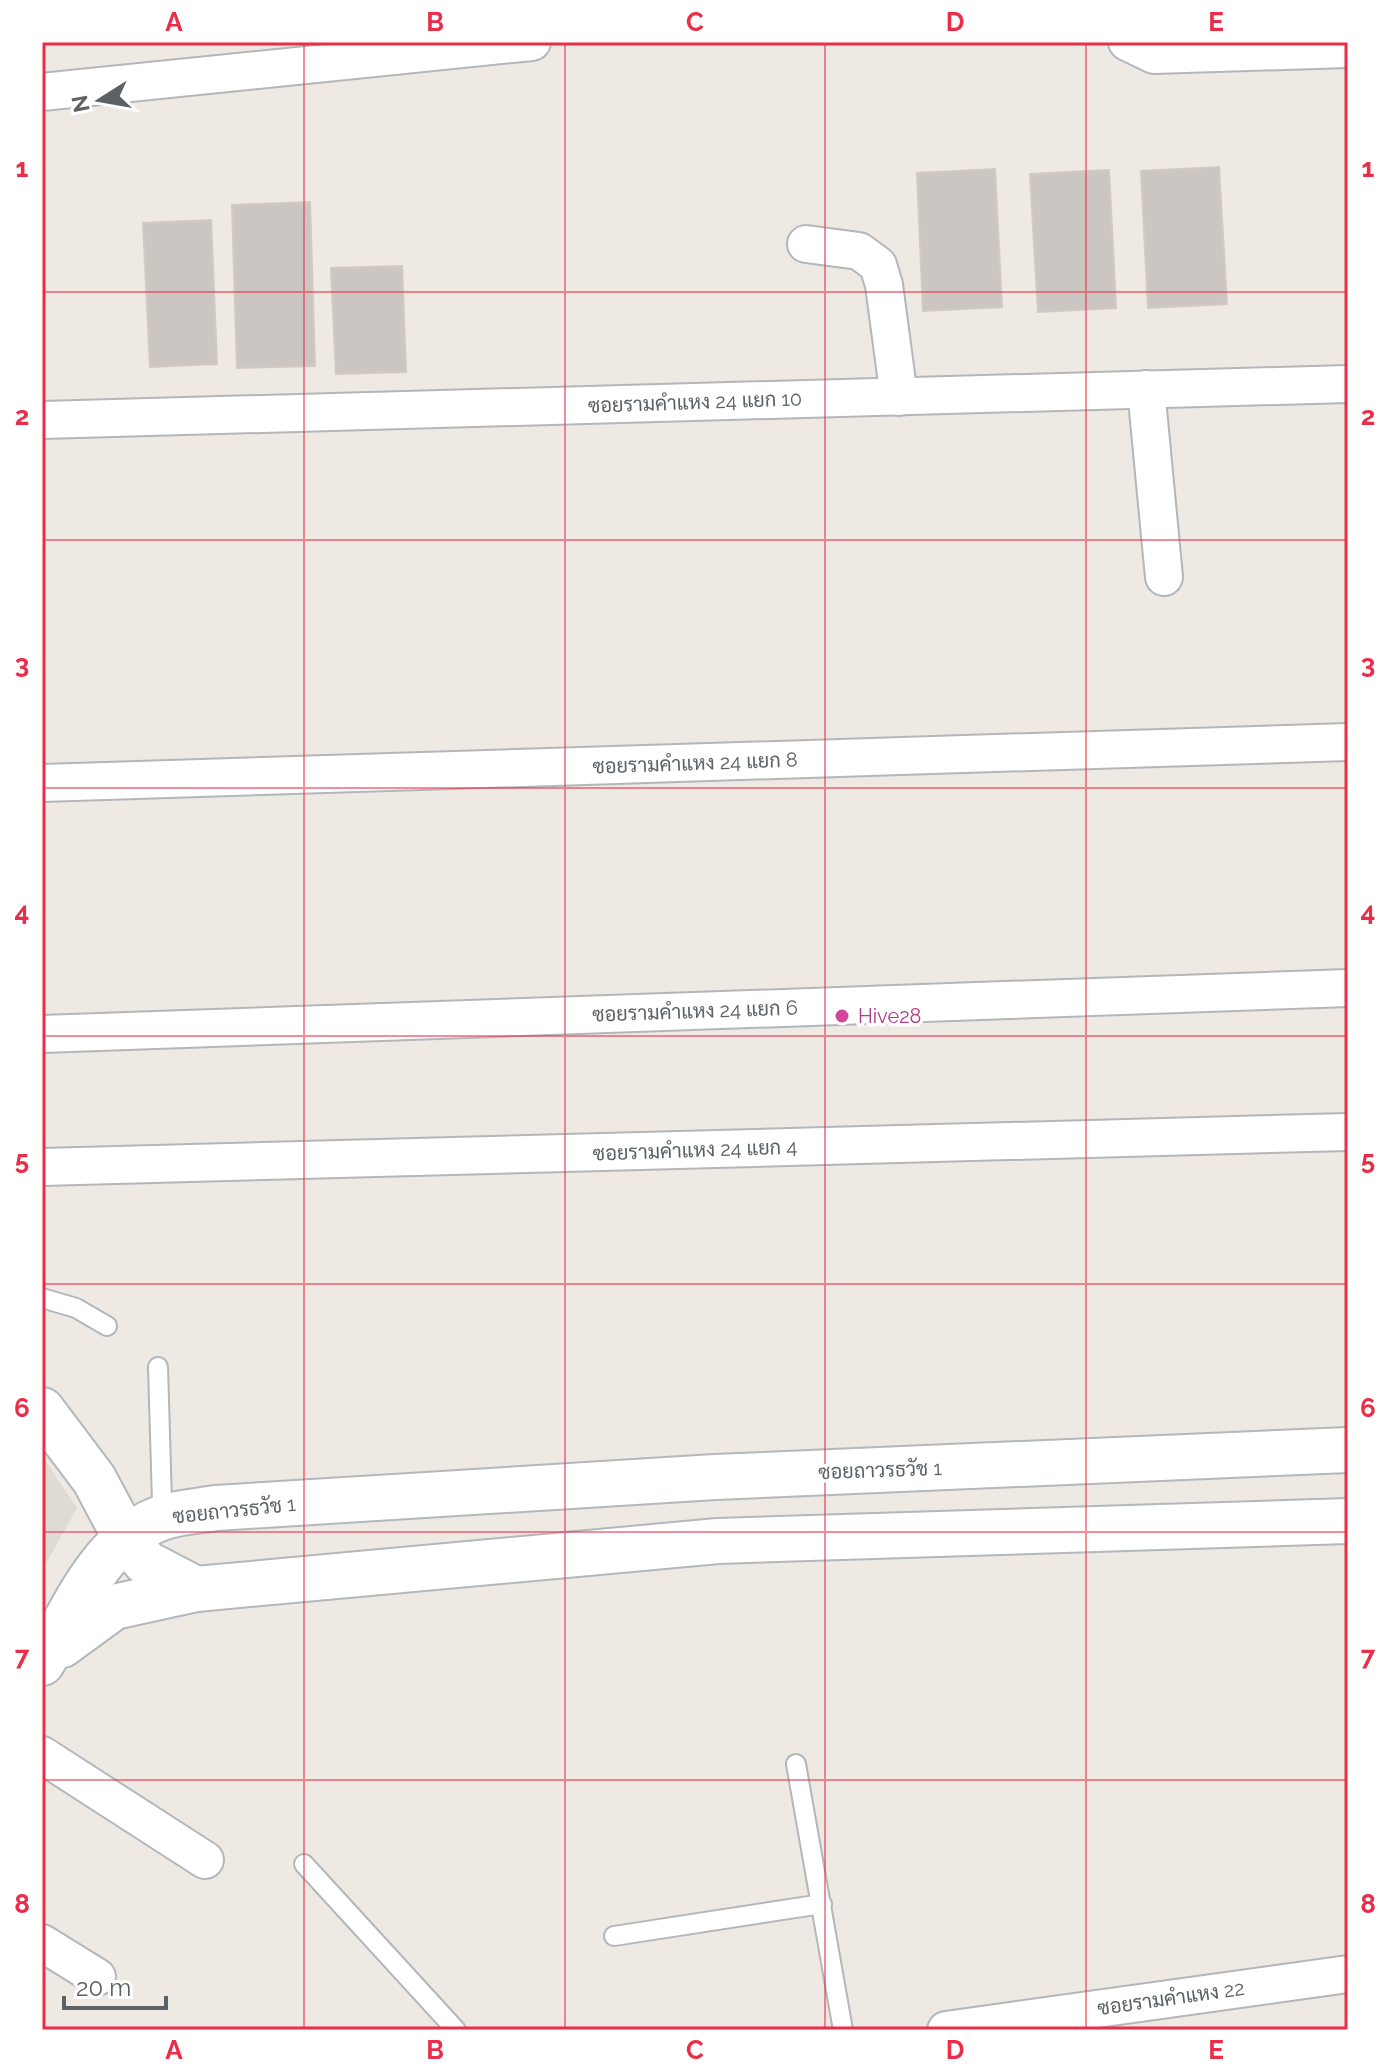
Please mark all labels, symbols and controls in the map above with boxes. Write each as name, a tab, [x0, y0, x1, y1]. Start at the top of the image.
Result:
text: A	[165, 7, 183, 37]
text: B	[426, 7, 444, 37]
text: C	[686, 7, 704, 37]
text: D	[946, 7, 964, 37]
text: E	[1208, 7, 1224, 37]
north arrow	[60, 60, 140, 140]
text: N	[66, 93, 95, 115]
text: 1	[16, 153, 29, 183]
text: 1	[1362, 153, 1375, 183]
street label: ซอยรามคำแหง 24 แยก 10	[588, 386, 802, 418]
text: 2	[15, 401, 29, 431]
text: 2	[1361, 401, 1375, 431]
text: 3	[15, 649, 29, 679]
text: 3	[1361, 649, 1375, 679]
street label: ซอยรามคำแหง 24 แยก 8	[592, 747, 798, 779]
text: 4	[15, 897, 29, 927]
text: 4	[1361, 897, 1375, 927]
street label: ซอยรามคำแหง 24 แยก 6	[592, 995, 798, 1027]
place label: Hive28	[858, 1004, 921, 1028]
marker: Hive28	[833, 1007, 851, 1025]
street label: ซอยรามคำแหง 24 แยก 4	[592, 1134, 798, 1166]
text: 5	[15, 1145, 29, 1175]
text: 5	[1361, 1145, 1375, 1175]
text: 6	[14, 1393, 30, 1423]
text: 6	[1360, 1393, 1376, 1423]
street label: ซอยถาวรธวัช 1	[818, 1456, 943, 1484]
street label: ซอยถาวรธวัช 1	[171, 1492, 297, 1528]
text: 7	[15, 1641, 30, 1671]
text: 7	[1361, 1641, 1376, 1671]
text: 8	[14, 1889, 30, 1919]
text: 8	[1360, 1889, 1376, 1919]
scale bar	[64, 1960, 166, 2010]
text: 20 m	[76, 1973, 131, 2002]
street label: ซอยรามคำแหง 22	[1096, 1976, 1246, 2020]
text: A	[165, 2035, 183, 2065]
text: B	[426, 2035, 444, 2065]
text: C	[686, 2035, 704, 2065]
text: D	[946, 2035, 964, 2065]
text: E	[1208, 2035, 1224, 2065]

